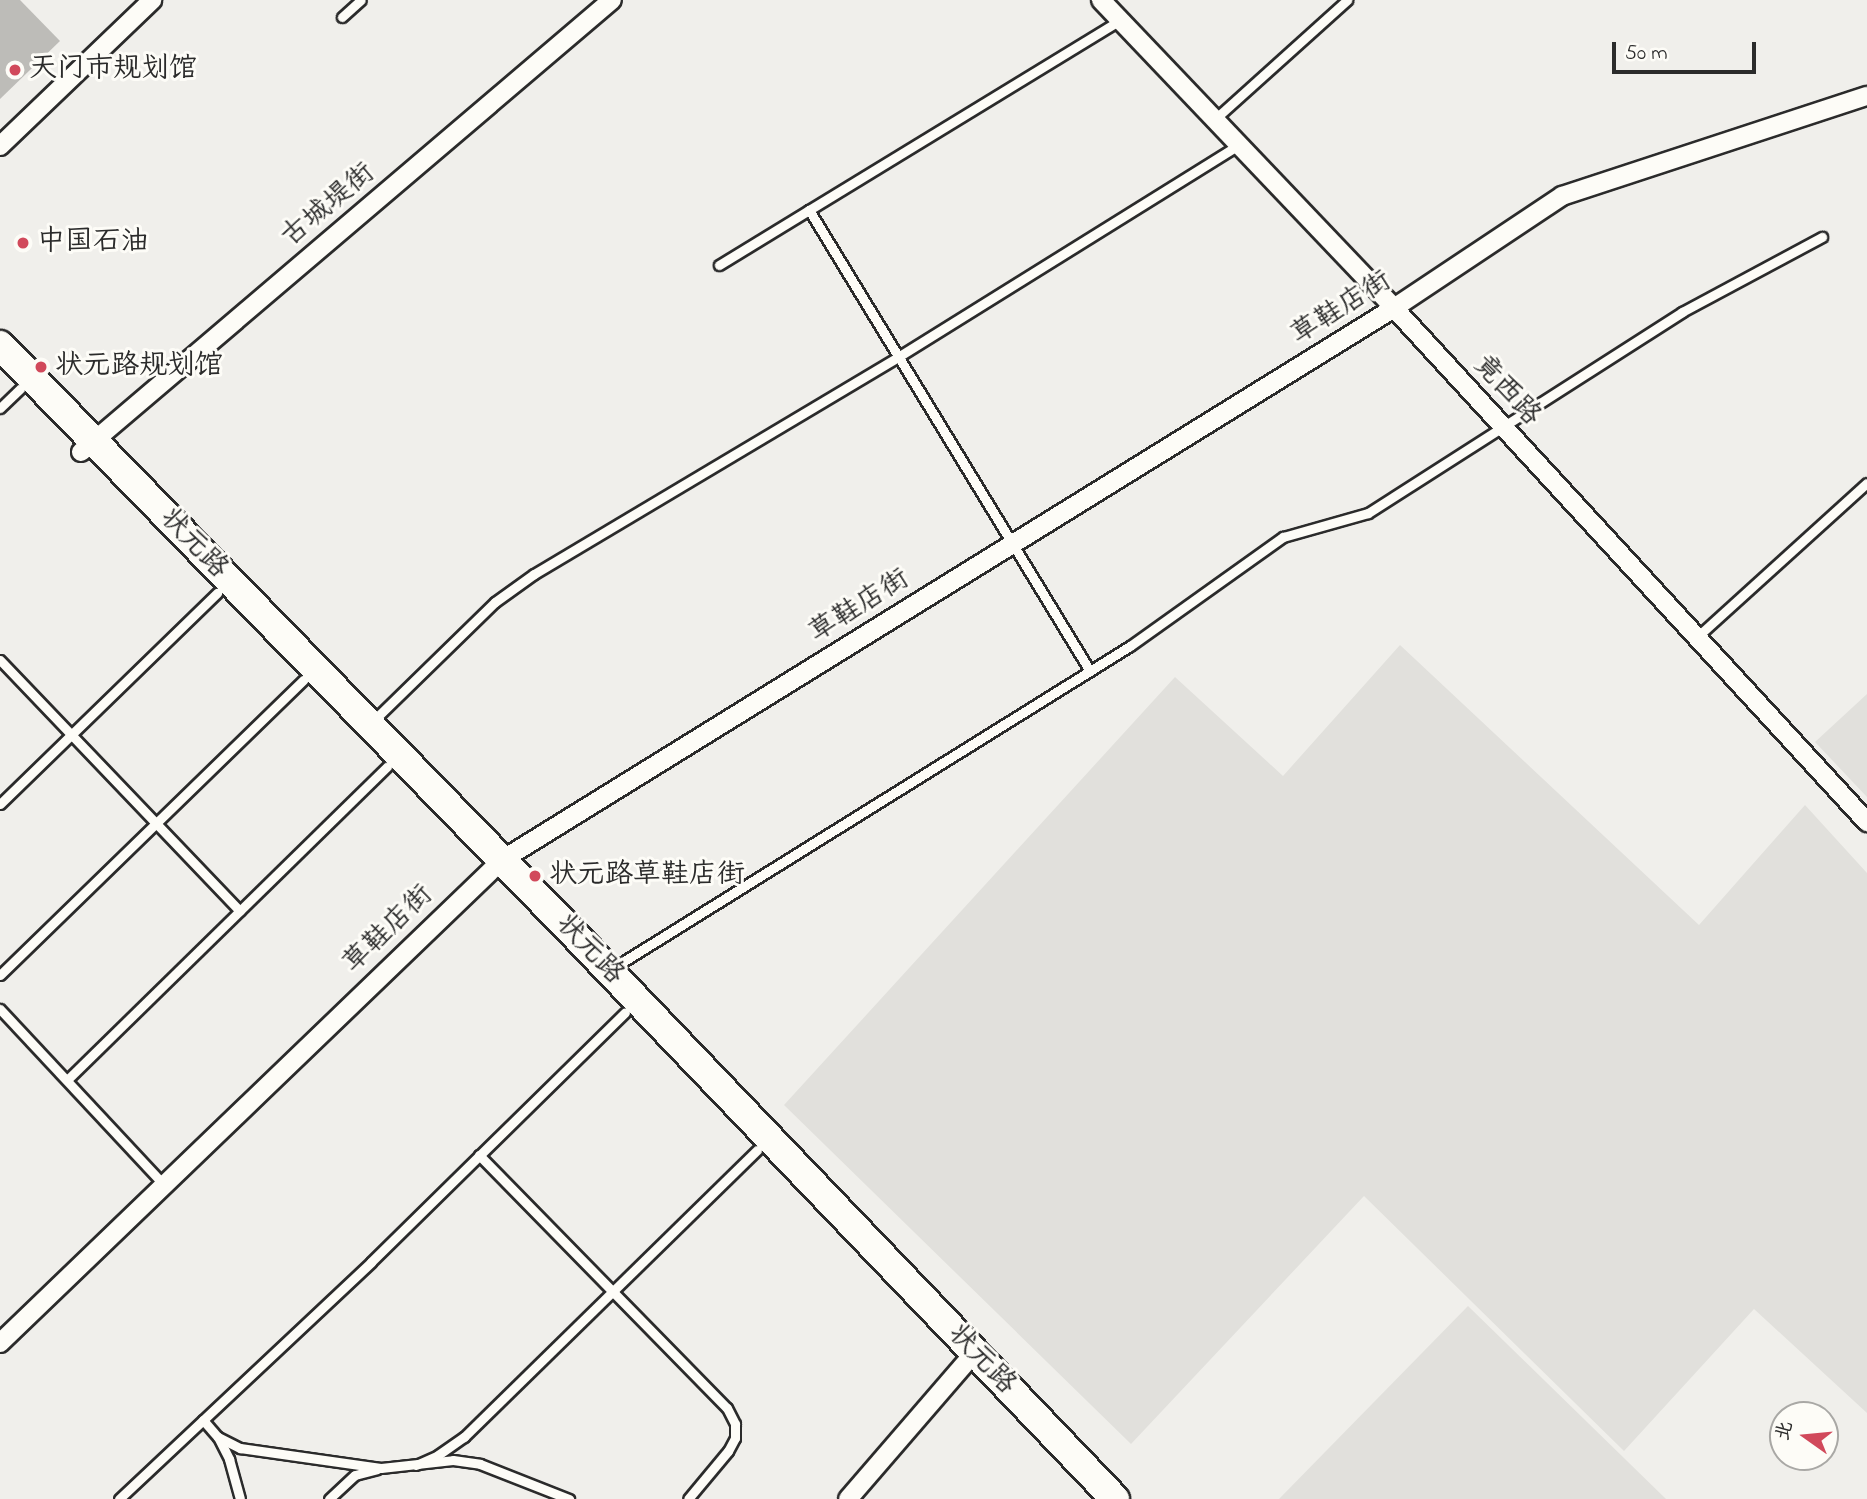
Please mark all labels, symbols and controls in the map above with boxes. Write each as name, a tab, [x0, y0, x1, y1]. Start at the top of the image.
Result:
scale bar	[1615, 28, 1758, 72]
text: 50 m	[1625, 39, 1668, 69]
place label: 天门市规划馆	[29, 53, 197, 87]
marker: 天门市规划馆	[7, 62, 23, 78]
street label: 古城堤街	[275, 157, 383, 255]
place label: 中国石油	[37, 226, 149, 260]
marker: 中国石油	[15, 235, 31, 251]
street label: 草鞋店街	[1286, 265, 1398, 353]
street label: 竟西路	[1465, 349, 1547, 433]
place label: 状元路规划馆	[55, 350, 223, 384]
marker: 状元路规划馆	[33, 359, 49, 375]
street label: 状元路	[152, 502, 234, 586]
street label: 草鞋店街	[804, 563, 916, 651]
place label: 状元路草鞋店街	[549, 859, 745, 893]
marker: 状元路草鞋店街	[527, 868, 543, 884]
street label: 草鞋店街	[337, 879, 441, 981]
street label: 状元路	[548, 908, 630, 992]
street label: 状元路	[940, 1318, 1022, 1402]
north arrow	[1769, 1401, 1839, 1471]
text: 北	[1770, 1418, 1801, 1444]

